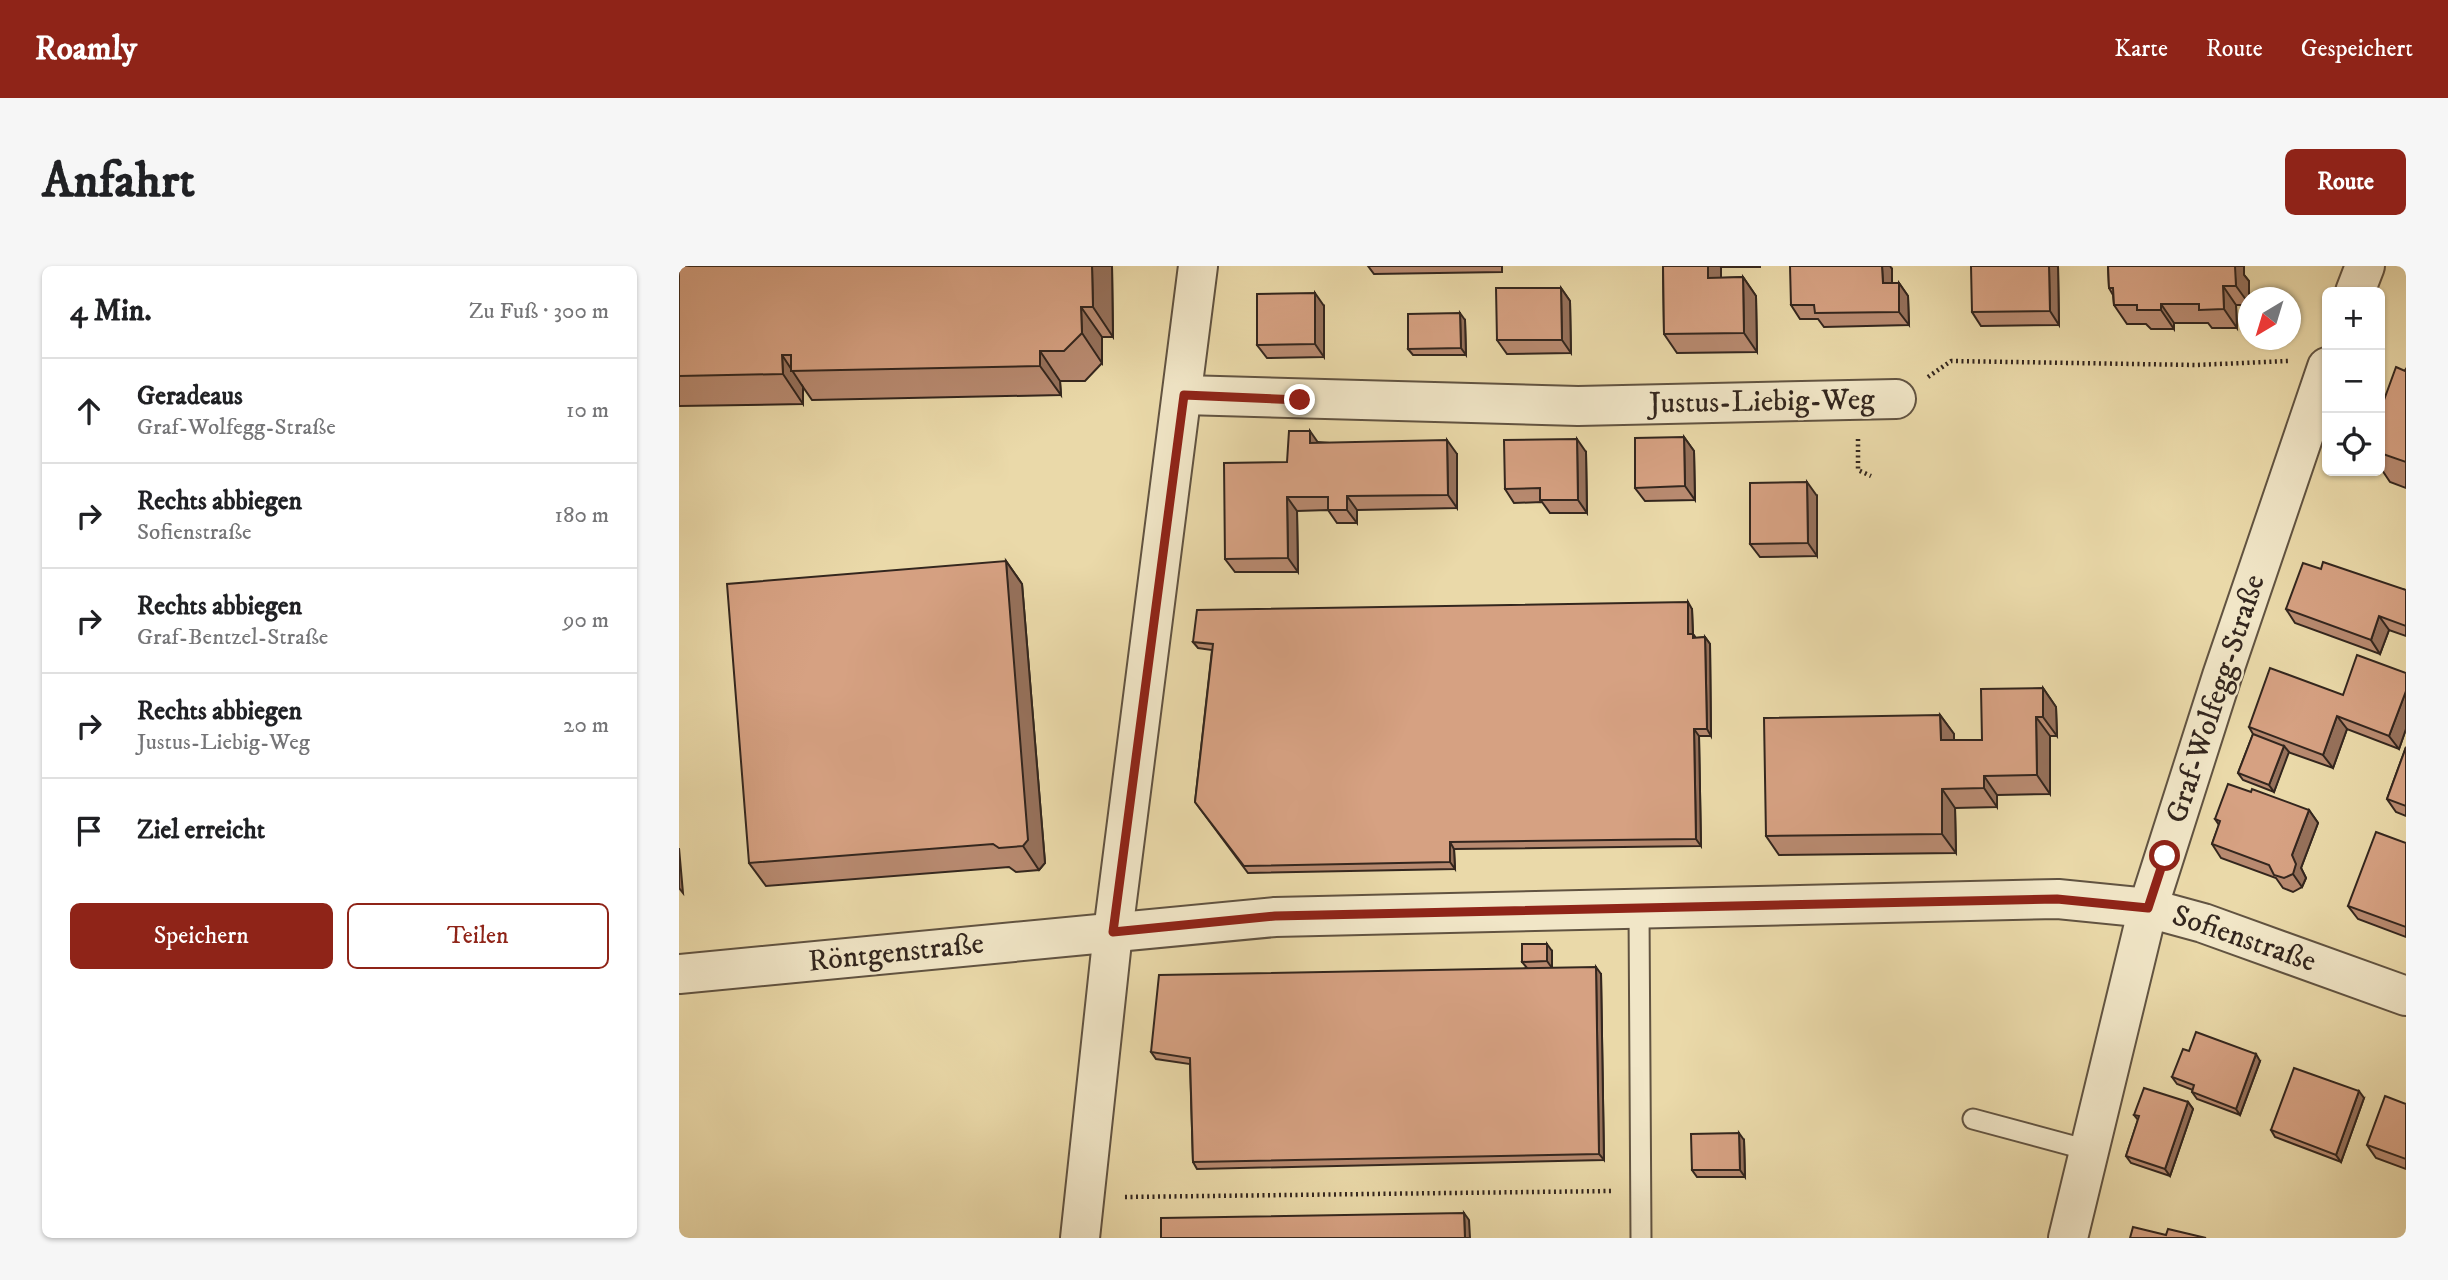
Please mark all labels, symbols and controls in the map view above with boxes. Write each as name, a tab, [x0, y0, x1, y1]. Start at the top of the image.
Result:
text: Roamly	[35, 29, 137, 70]
text: Karte	[2114, 34, 2168, 64]
text: Route	[2206, 34, 2263, 64]
text: Gespeichert	[2301, 34, 2413, 64]
button: Route	[2285, 149, 2406, 215]
text: Anfahrt	[42, 151, 195, 213]
north arrow	[2238, 287, 2301, 350]
map controls	[2322, 287, 2385, 476]
button: +	[2322, 287, 2385, 350]
text: 4 Min.	[70, 293, 152, 330]
text: Zu Fuß · 300 m	[469, 297, 609, 326]
button: −	[2322, 350, 2385, 413]
text: Geradeaus	[137, 380, 243, 413]
street label: Justus-Liebig-Weg	[1646, 382, 1875, 423]
route end	[1284, 384, 1315, 415]
icon: ahead	[70, 392, 108, 430]
text: 10 m	[566, 396, 609, 425]
text: Graf-Wolfegg-Straße	[137, 413, 336, 442]
button: locate	[2322, 413, 2385, 476]
text: Rechts abbiegen	[137, 485, 302, 518]
icon: right	[70, 497, 108, 535]
text: 180 m	[554, 501, 609, 530]
text: Sofienstraße	[137, 518, 252, 547]
street label: Graf-Wolfegg-Straße	[2158, 570, 2274, 828]
text: Rechts abbiegen	[137, 590, 302, 623]
icon: right	[70, 602, 108, 640]
text: 90 m	[563, 606, 609, 635]
text: Graf-Bentzel-Straße	[137, 623, 328, 652]
text: Rechts abbiegen	[137, 695, 302, 728]
icon: right	[70, 707, 108, 745]
text: 20 m	[563, 711, 609, 740]
text: Justus-Liebig-Weg	[137, 728, 310, 757]
icon: arrive	[70, 812, 108, 850]
text: Ziel erreicht	[137, 814, 265, 847]
route start	[2149, 840, 2180, 871]
street label: Sofienstraße	[2167, 897, 2321, 981]
button: Speichern	[70, 903, 333, 969]
button: Teilen	[347, 903, 609, 969]
street label: Röntgenstraße	[806, 925, 986, 981]

